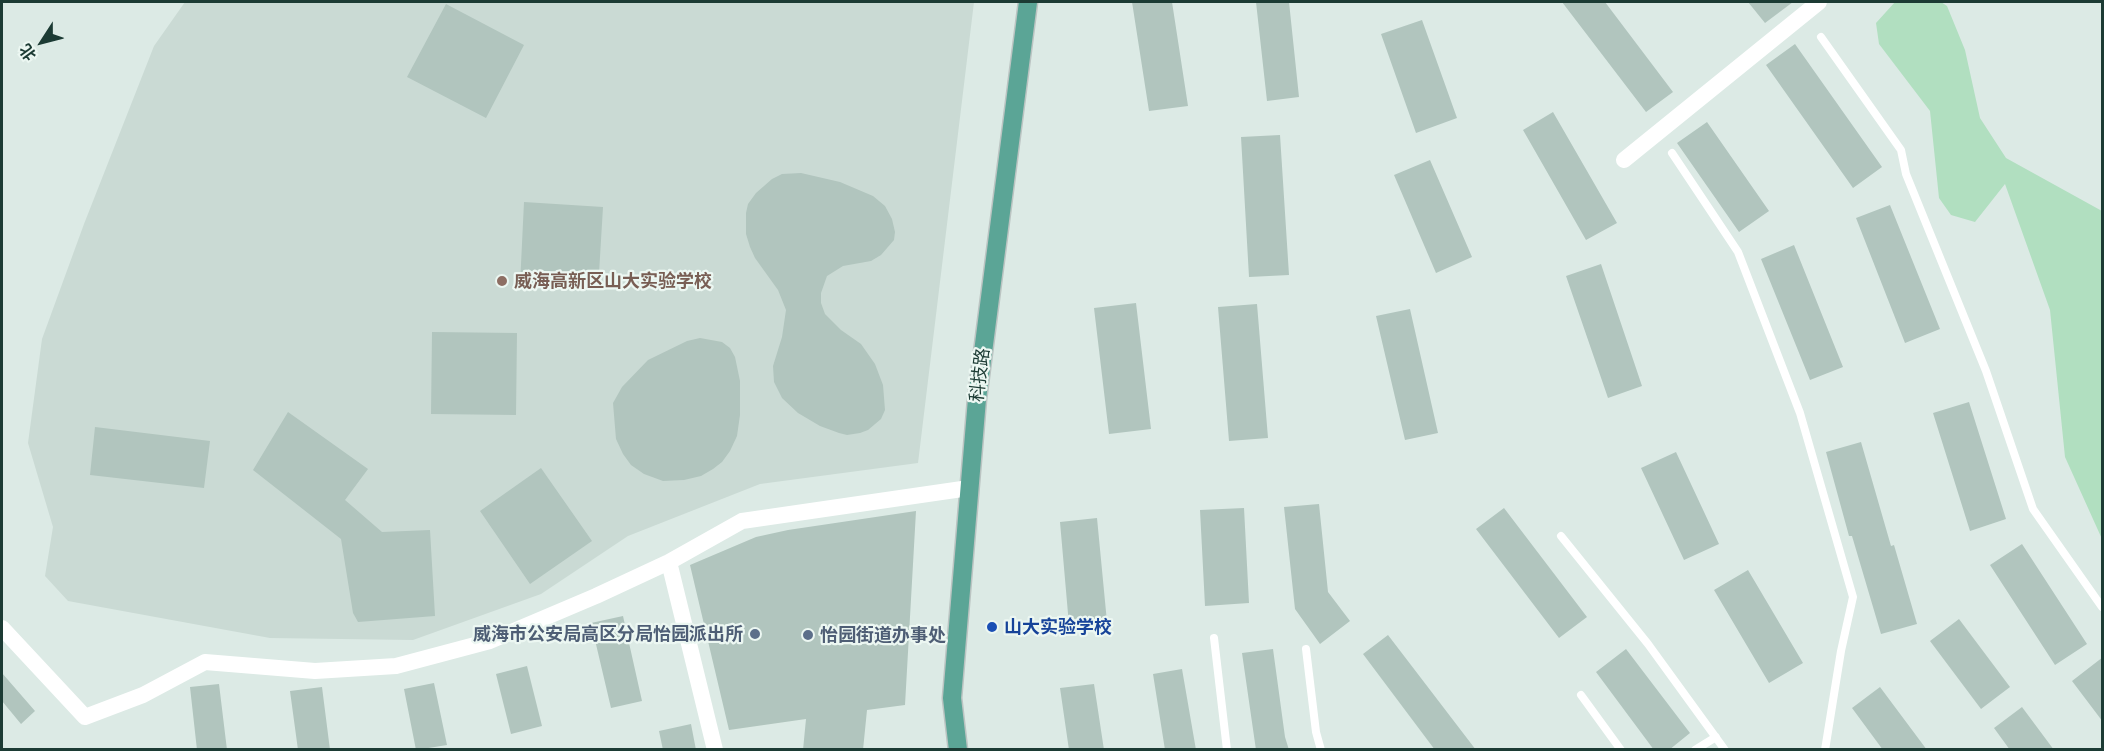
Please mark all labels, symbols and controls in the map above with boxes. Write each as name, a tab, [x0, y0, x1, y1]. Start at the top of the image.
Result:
north arrow	[12, 12, 72, 72]
text: 北	[15, 41, 39, 64]
place label: 威海高新区山大实验学校	[514, 270, 712, 292]
marker: 威海高新区山大实验学校	[495, 274, 509, 288]
street label: 科技路	[966, 347, 994, 403]
place label: 山大实验学校	[1004, 616, 1112, 638]
marker: 山大实验学校	[985, 620, 999, 634]
place label: 威海市公安局高区分局怡园派出所	[473, 623, 743, 645]
place label: 怡园街道办事处	[820, 624, 946, 646]
marker: 威海市公安局高区分局怡园派出所	[748, 627, 762, 641]
marker: 怡园街道办事处	[801, 628, 815, 642]

